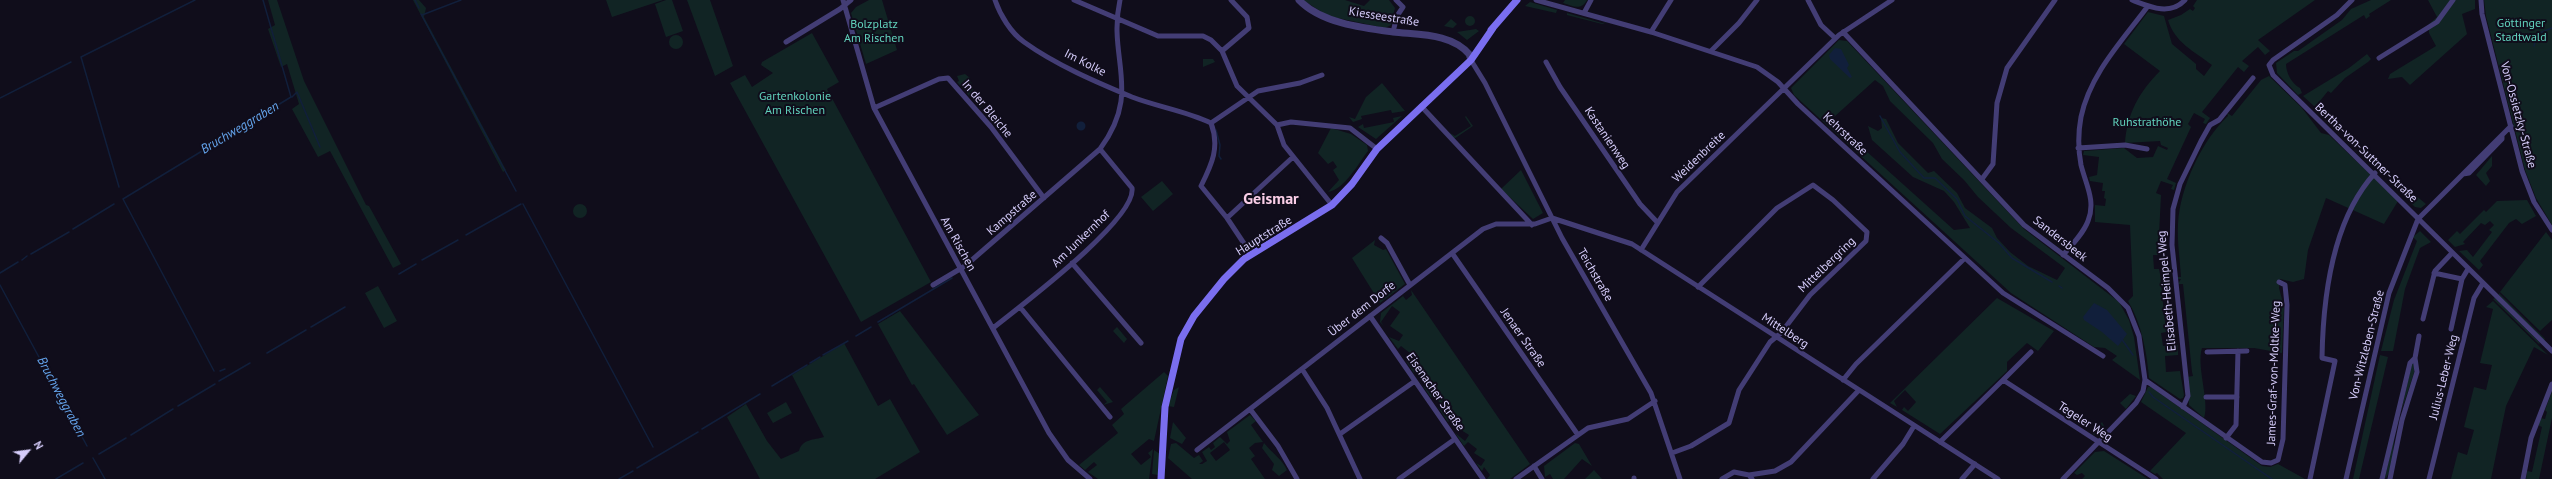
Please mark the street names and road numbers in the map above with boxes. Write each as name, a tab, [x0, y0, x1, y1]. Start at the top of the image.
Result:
street label: Kiesseestraße	[1348, 4, 1420, 30]
street label: Im Kolke	[1062, 46, 1108, 80]
street label: Von-Ossietzky-Straße	[2497, 60, 2539, 170]
street label: In der Bleiche	[959, 77, 1015, 141]
street label: Bertha-von-Suttner-Straße	[2312, 100, 2420, 206]
street label: Kastanienweg	[1581, 104, 1633, 172]
street label: Kehrstraße	[1820, 110, 1870, 158]
street label: Weidenbreite	[1670, 128, 1728, 186]
street label: Kampstraße	[984, 187, 1040, 239]
street label: Am Junkernhof	[1049, 208, 1113, 270]
street label: Hauptstraße	[1233, 213, 1295, 259]
street label: Sandersbeek	[2030, 213, 2090, 265]
street label: Am Rischen	[937, 214, 979, 274]
street label: Elisabeth-Heimpel-Weg	[2155, 230, 2179, 352]
street label: Mittelbergring	[1795, 234, 1859, 296]
street label: Teichstraße	[1574, 246, 1616, 304]
street label: Über dem Dorfe	[1326, 278, 1398, 340]
street label: Von-Witzleben-Straße	[2346, 289, 2388, 401]
street label: James-Graf-von-Moltke-Weg	[2264, 301, 2284, 445]
street label: Jenaer Straße	[1497, 306, 1549, 370]
street label: Mittelberg	[1759, 310, 1811, 352]
street label: Julius-Leber-Weg	[2426, 333, 2462, 421]
street label: Eisenacher Straße	[1403, 350, 1467, 434]
street label: Tegeler Weg	[2055, 399, 2115, 445]

